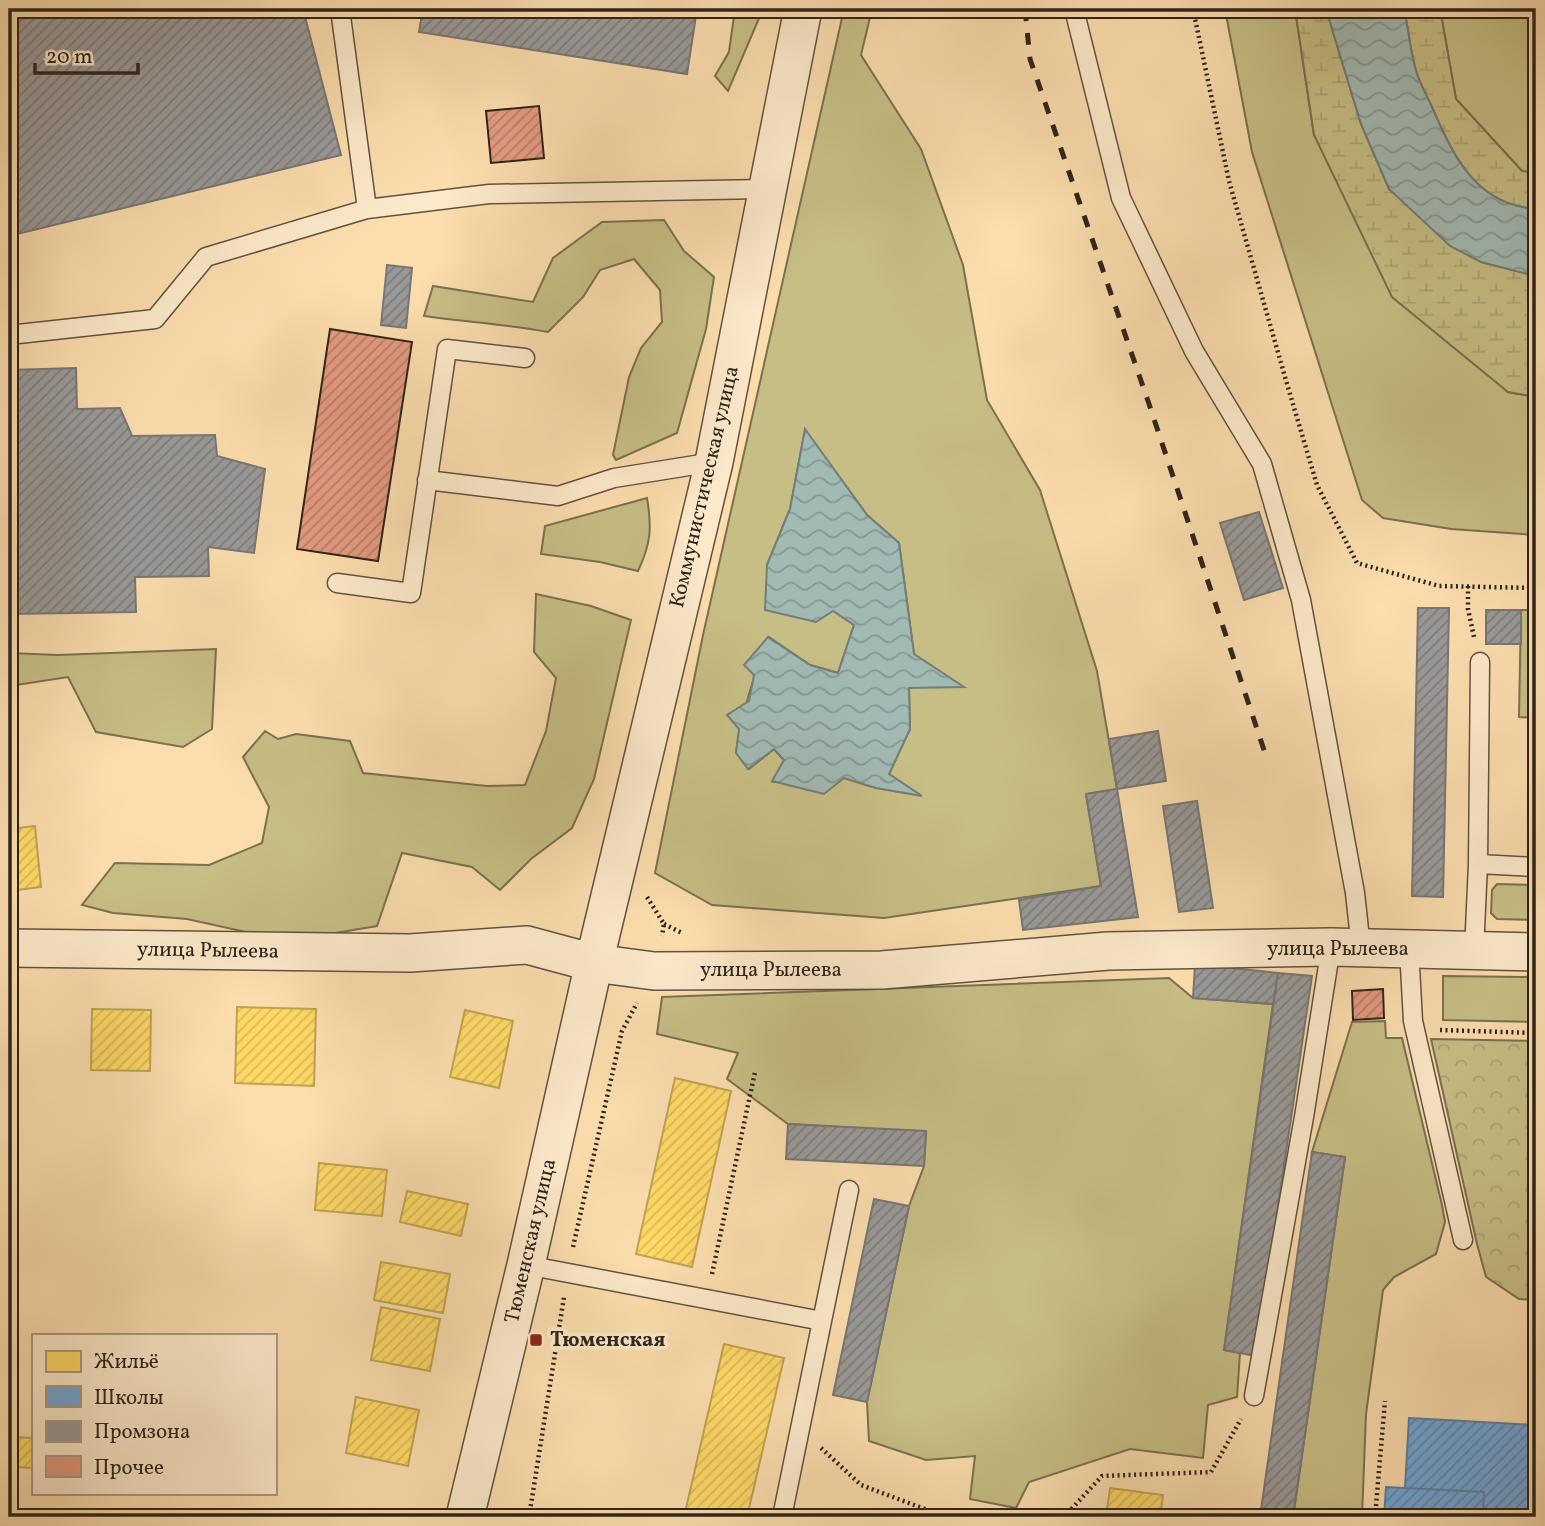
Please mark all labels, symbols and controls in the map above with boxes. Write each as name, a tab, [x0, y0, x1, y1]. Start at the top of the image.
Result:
scale bar	[35, 32, 138, 76]
text: 20 m	[46, 43, 92, 72]
street label: Коммунистическая улица	[663, 363, 747, 611]
street label: улица Рылеева	[137, 935, 279, 967]
street label: улица Рылеева	[1267, 935, 1409, 964]
street label: улица Рылеева	[700, 956, 842, 985]
street label: Тюменская улица	[498, 1156, 564, 1326]
place label: Тюменская	[550, 1326, 666, 1355]
marker: Тюменская	[528, 1332, 544, 1348]
legend	[32, 1334, 276, 1494]
text: Жильё	[94, 1348, 159, 1377]
text: Школы	[94, 1384, 164, 1413]
text: Промзона	[94, 1418, 190, 1447]
text: Прочее	[94, 1454, 164, 1483]

